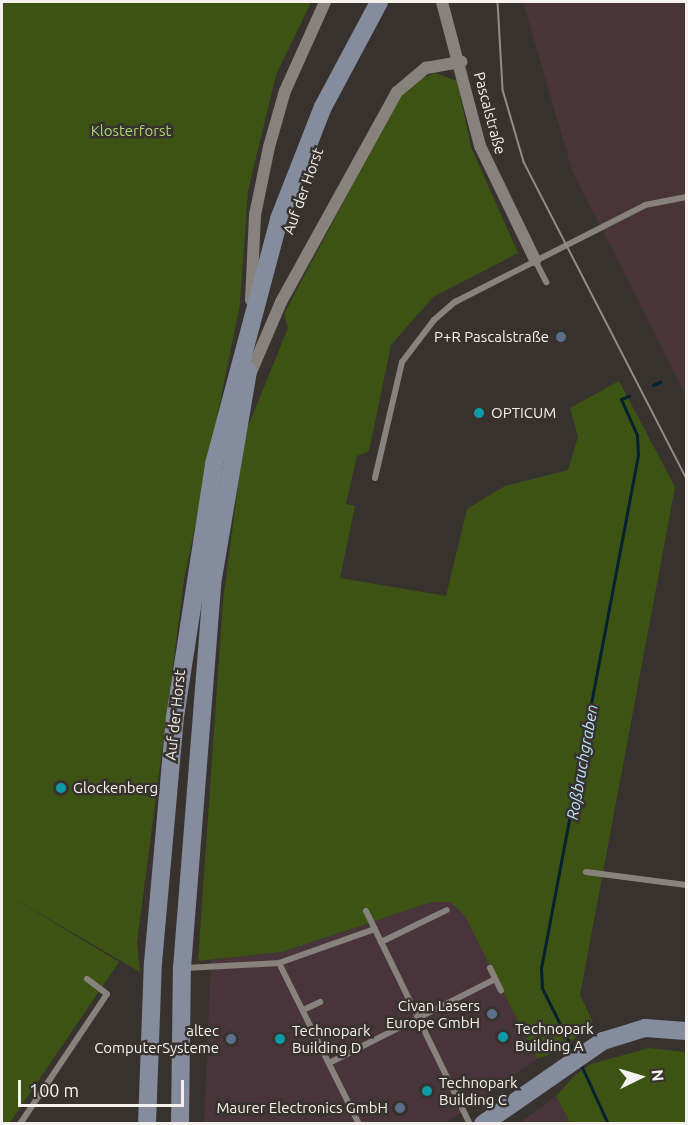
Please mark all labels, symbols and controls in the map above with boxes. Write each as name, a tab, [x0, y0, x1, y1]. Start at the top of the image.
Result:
street label: Pascalstraße	[470, 70, 510, 156]
park label: Klosterforst	[91, 122, 171, 140]
street label: Auf der Horst	[279, 145, 327, 237]
place label: P+R Pascalstraße	[434, 328, 549, 346]
marker: P+R Pascalstraße	[554, 330, 568, 344]
place label: OPTICUM	[491, 404, 556, 422]
marker: OPTICUM	[472, 406, 486, 420]
street label: Auf der Horst	[161, 669, 189, 761]
water label: Roßbruchgraben	[562, 703, 602, 821]
place label: Glockenberg	[73, 779, 158, 797]
marker: Glockenberg	[54, 781, 68, 795]
place label: Civan Lasers Europe GmbH	[386, 996, 480, 1031]
marker: Civan Lasers Europe GmbH	[485, 1007, 499, 1021]
place label: Technopark Building A	[515, 1019, 594, 1054]
place label: altec ComputerSysteme	[94, 1021, 219, 1056]
place label: Technopark Building D	[292, 1021, 371, 1056]
marker: Technopark Building A	[496, 1030, 510, 1044]
marker: altec ComputerSysteme	[224, 1032, 238, 1046]
marker: Technopark Building D	[273, 1032, 287, 1046]
north arrow	[610, 1047, 670, 1107]
scale bar	[21, 1068, 188, 1106]
text: N	[648, 1069, 667, 1082]
place label: Technopark Building C	[439, 1073, 518, 1108]
text: 100 m	[29, 1080, 79, 1100]
marker: Technopark Building C	[420, 1084, 434, 1098]
place label: Maurer Electronics GmbH	[216, 1099, 388, 1117]
marker: Maurer Electronics GmbH	[393, 1101, 407, 1115]

